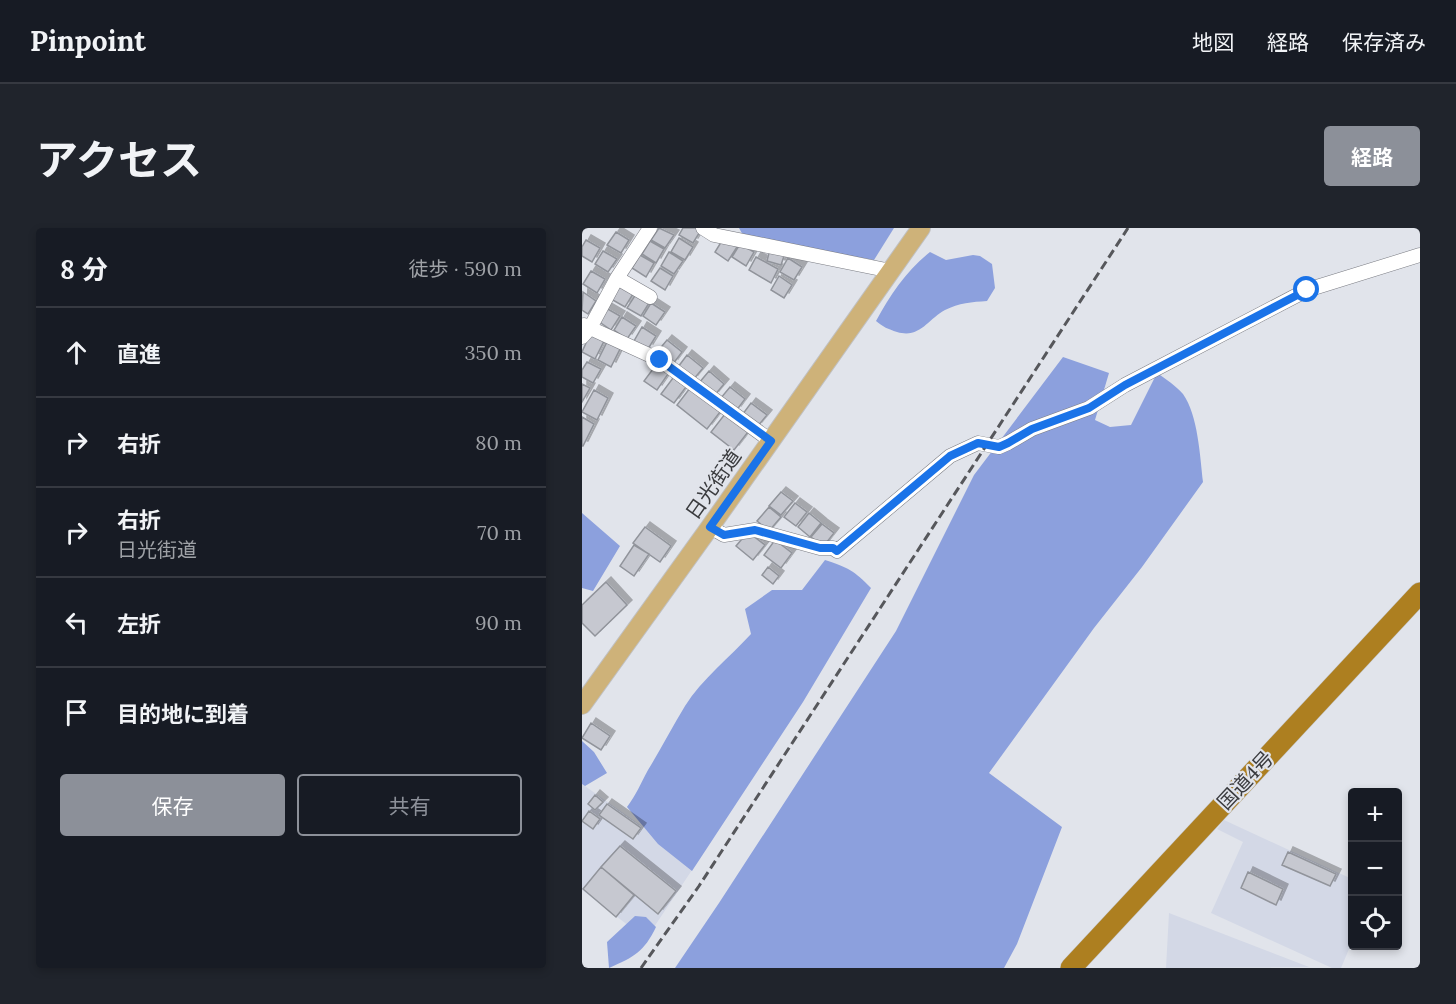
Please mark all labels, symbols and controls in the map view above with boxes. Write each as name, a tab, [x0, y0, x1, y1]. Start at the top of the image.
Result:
text: Pinpoint	[30, 23, 146, 59]
text: 地図	[1192, 29, 1234, 56]
text: 経路	[1267, 29, 1309, 56]
text: 保存済み	[1342, 29, 1426, 56]
button: 経路	[1324, 126, 1420, 186]
text: アクセス	[36, 133, 202, 187]
text: 8 分	[60, 253, 108, 286]
text: 徒歩 · 590 m	[408, 256, 522, 281]
route start	[1293, 276, 1319, 302]
icon: ahead	[60, 336, 93, 369]
text: 直進	[117, 340, 161, 368]
text: 350 m	[464, 340, 522, 365]
route end	[646, 346, 672, 372]
icon: right	[60, 426, 93, 459]
text: 右折	[117, 430, 161, 458]
text: 80 m	[475, 430, 522, 455]
street label: 日光街道	[680, 444, 746, 524]
text: 右折	[117, 506, 161, 534]
icon: right	[60, 516, 93, 549]
text: 70 m	[477, 520, 522, 545]
text: 日光街道	[117, 537, 197, 562]
icon: left	[60, 606, 93, 639]
text: 左折	[117, 610, 161, 638]
text: 90 m	[475, 610, 522, 635]
icon: arrive	[60, 696, 93, 729]
text: 目的地に到着	[117, 700, 249, 728]
street label: 国道4号	[1212, 746, 1278, 814]
button: 保存	[60, 774, 285, 836]
button: 共有	[297, 774, 522, 836]
map controls	[1348, 788, 1402, 950]
button: +	[1348, 788, 1402, 842]
button: −	[1348, 842, 1402, 896]
button: locate	[1348, 896, 1402, 950]

